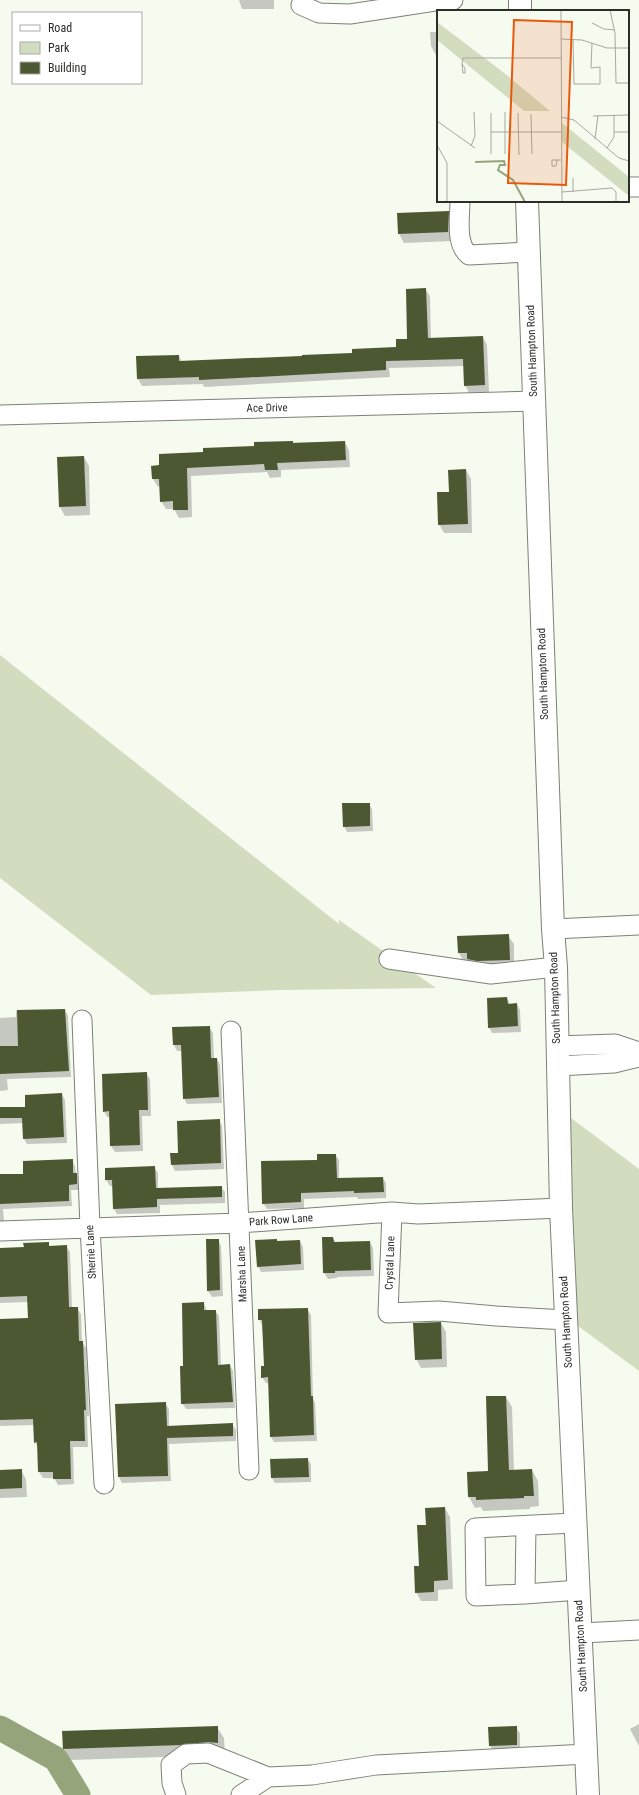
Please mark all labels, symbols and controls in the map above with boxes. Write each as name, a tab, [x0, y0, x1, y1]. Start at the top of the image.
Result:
inset map	[437, 10, 629, 202]
legend	[12, 12, 142, 84]
text: Road	[48, 21, 72, 35]
text: Park	[48, 41, 70, 55]
text: Building	[48, 61, 86, 75]
street label: South Hampton Road	[524, 305, 540, 397]
street label: Ace Drive	[246, 401, 288, 415]
street label: South Hampton Road	[535, 628, 551, 720]
street label: South Hampton Road	[547, 952, 563, 1044]
street label: Park Row Lane	[249, 1211, 313, 1229]
street label: Sherrie Lane	[83, 1225, 99, 1279]
street label: Crystal Lane	[383, 1236, 397, 1290]
street label: Marsha Lane	[235, 1246, 249, 1302]
street label: South Hampton Road	[557, 1276, 575, 1368]
street label: South Hampton Road	[572, 1600, 590, 1692]

